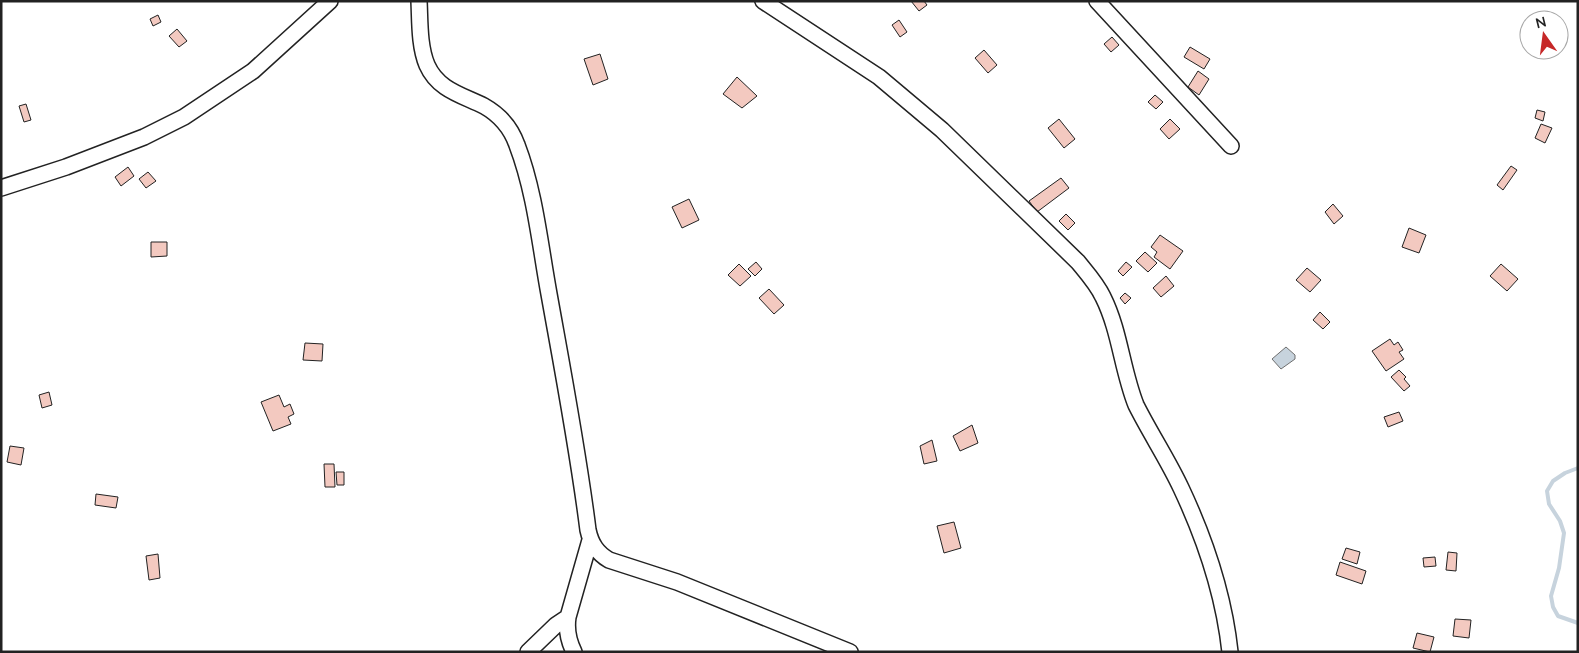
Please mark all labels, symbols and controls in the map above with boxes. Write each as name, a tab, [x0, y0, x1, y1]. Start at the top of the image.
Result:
north arrow	[1519, 10, 1569, 60]
text: N	[1534, 12, 1548, 33]

